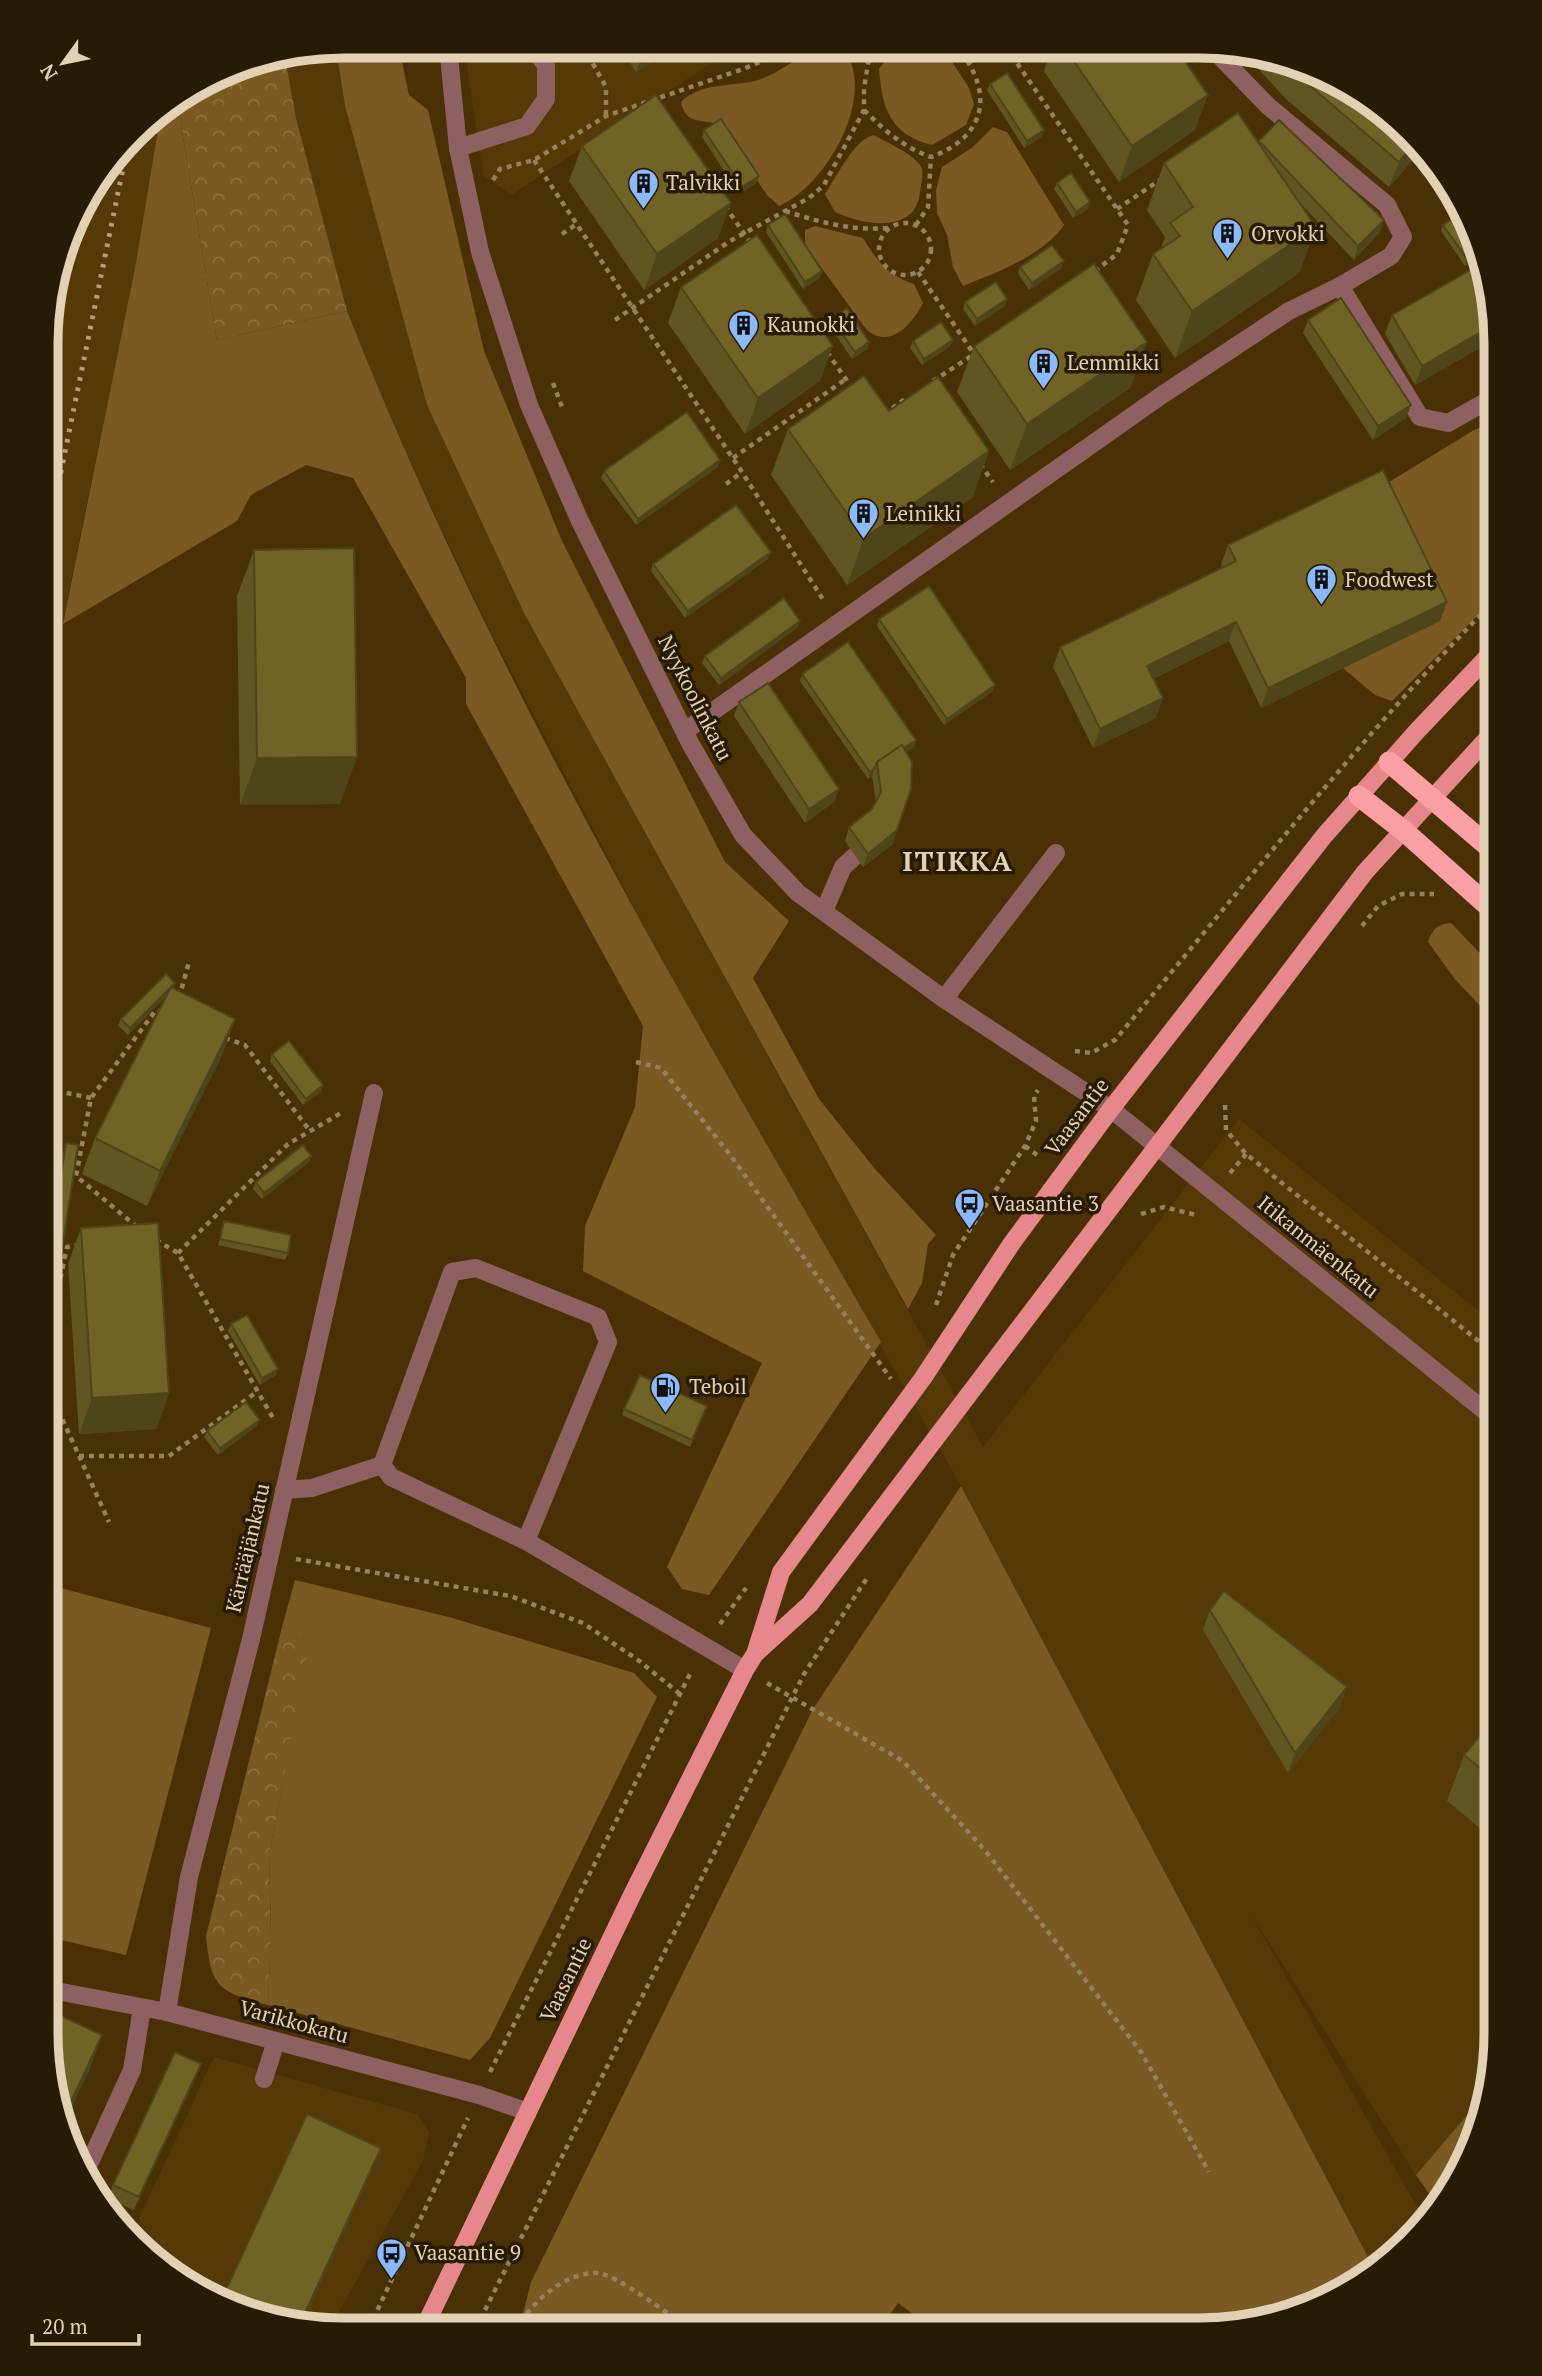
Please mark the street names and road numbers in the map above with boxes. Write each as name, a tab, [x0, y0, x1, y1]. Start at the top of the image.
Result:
street label: Nyykoolinkatu	[652, 630, 740, 765]
street label: Vaasantie	[1038, 1072, 1115, 1161]
street label: Itikanmäenkatu	[1252, 1189, 1385, 1304]
street label: Kärrääjänkatu	[219, 1480, 276, 1615]
street label: Vaasantie	[533, 1933, 598, 2026]
street label: Varikkokatu	[237, 1993, 352, 2049]

